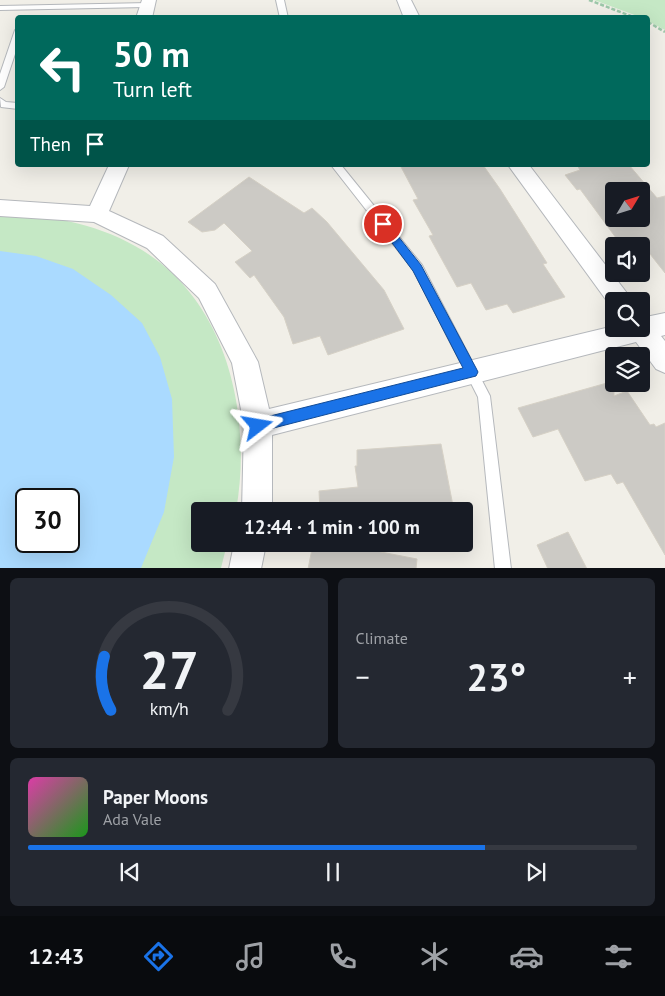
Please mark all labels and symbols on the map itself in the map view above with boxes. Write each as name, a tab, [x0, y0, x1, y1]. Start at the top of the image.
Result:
north arrow	[605, 182, 650, 228]
pin	[362, 203, 404, 245]
position arrow	[231, 399, 283, 451]
speed limit sign: 30	[15, 488, 80, 553]

